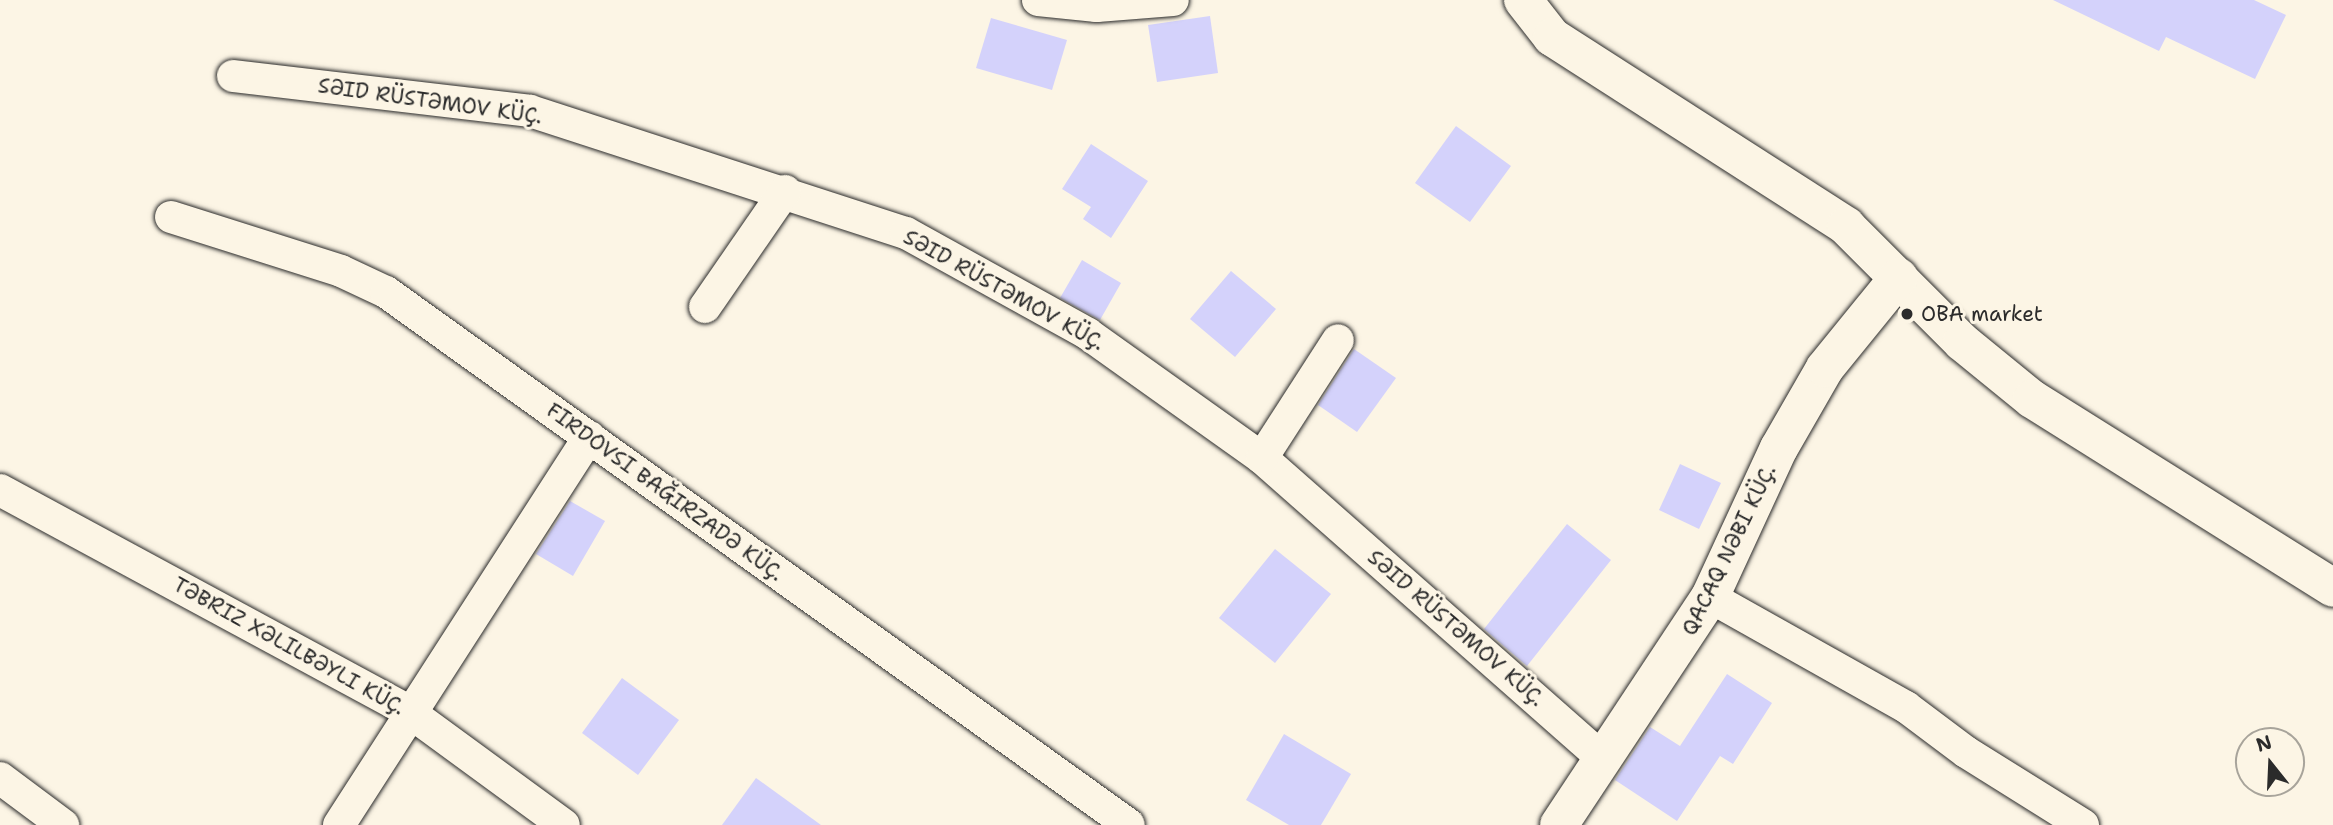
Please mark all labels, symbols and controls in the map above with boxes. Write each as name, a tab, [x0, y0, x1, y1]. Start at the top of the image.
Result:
street label: SƏID RÜSTƏMOV KÜÇ.	[316, 73, 544, 129]
street label: SƏID RÜSTƏMOV KÜÇ.	[899, 224, 1109, 356]
place label: OBA market	[1921, 301, 2043, 327]
marker: OBA market	[1899, 306, 1915, 322]
street label: FIRDOVSI BAĞIRZADƏ KÜÇ.	[542, 398, 788, 586]
street label: QACAQ NƏBI KÜÇ.	[1677, 460, 1781, 640]
street label: SƏID RÜSTƏMOV KÜÇ.	[1362, 544, 1550, 712]
street label: TƏBRIZ XƏLILBƏYLI KÜÇ.	[169, 572, 409, 720]
north arrow	[2235, 727, 2305, 797]
text: N	[2253, 729, 2275, 758]

